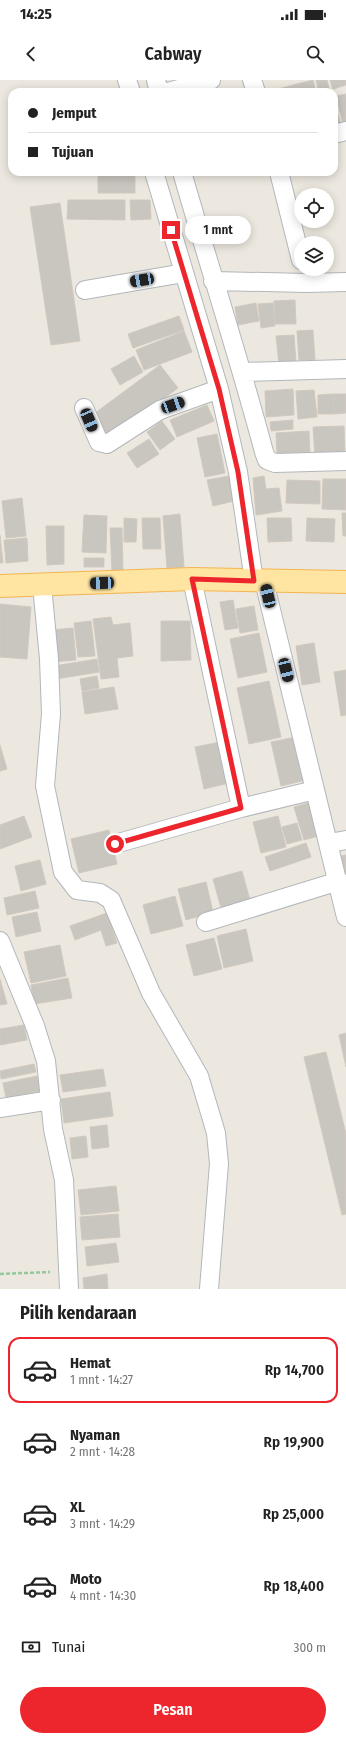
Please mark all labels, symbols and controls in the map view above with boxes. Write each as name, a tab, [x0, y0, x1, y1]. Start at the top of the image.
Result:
text: 14:25	[20, 5, 52, 23]
icon: back	[20, 43, 42, 65]
text: Cabway	[145, 43, 201, 65]
icon: search	[304, 43, 326, 65]
text: Jemput	[52, 104, 97, 122]
text: Tujuan	[52, 143, 94, 161]
map controls	[294, 188, 334, 276]
button: locate	[294, 188, 334, 228]
callout: 1 mnt	[185, 216, 251, 244]
route end	[162, 221, 180, 239]
text: 1 mnt	[203, 222, 233, 237]
button: layers	[294, 236, 334, 276]
car	[129, 272, 155, 288]
car	[160, 395, 186, 415]
car	[79, 407, 99, 433]
car	[90, 577, 114, 589]
car	[259, 583, 277, 609]
car	[277, 657, 295, 683]
route start	[106, 835, 124, 853]
text: Pilih kendaraan	[20, 1302, 137, 1324]
icon: car	[22, 1352, 58, 1388]
text: Hemat	[70, 1354, 111, 1372]
text: Rp 14,700	[265, 1361, 324, 1379]
text: 1 mnt · 14:27	[70, 1372, 133, 1387]
icon: car	[22, 1424, 58, 1460]
text: Nyaman	[70, 1426, 120, 1444]
text: Rp 19,900	[264, 1433, 324, 1451]
text: 2 mnt · 14:28	[70, 1444, 135, 1459]
icon: car	[22, 1496, 58, 1532]
text: XL	[70, 1498, 85, 1516]
text: Rp 25,000	[263, 1505, 324, 1523]
text: 3 mnt · 14:29	[70, 1516, 135, 1531]
icon: car	[22, 1568, 58, 1604]
text: Moto	[70, 1570, 102, 1588]
text: Rp 18,400	[263, 1577, 324, 1595]
text: 4 mnt · 14:30	[70, 1588, 136, 1603]
icon: cash	[20, 1636, 42, 1658]
text: Tunai	[52, 1638, 85, 1656]
text: 300 m	[294, 1640, 326, 1655]
button: Pesan	[20, 1687, 326, 1733]

